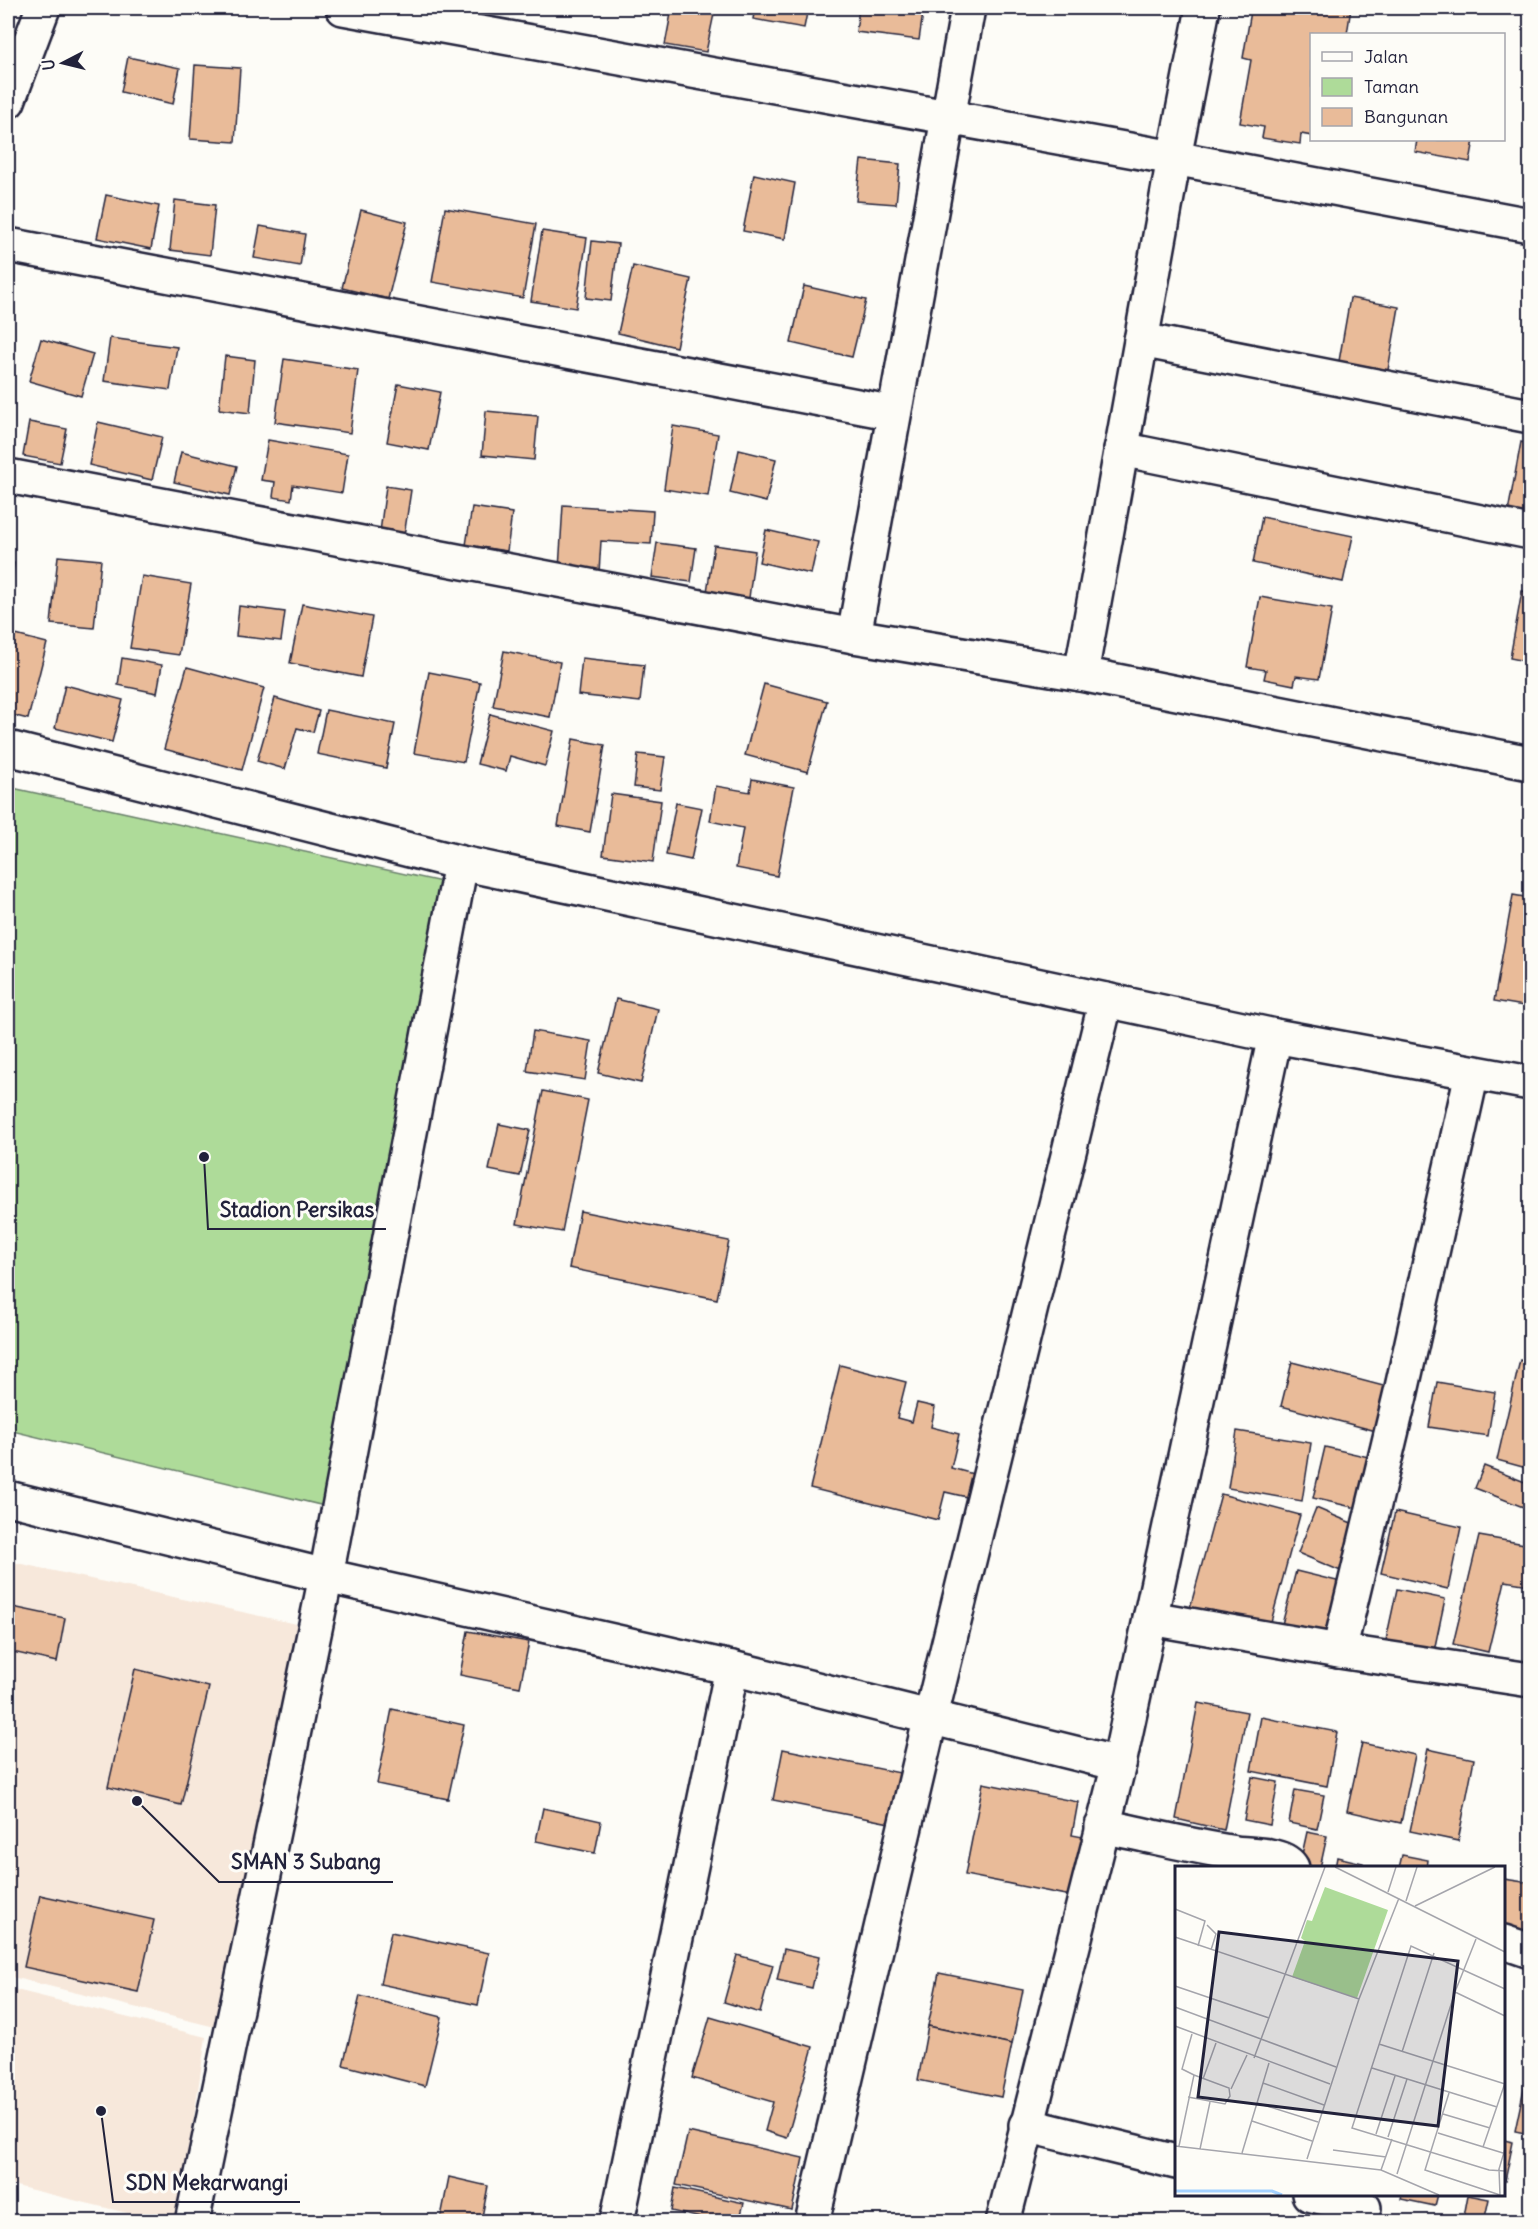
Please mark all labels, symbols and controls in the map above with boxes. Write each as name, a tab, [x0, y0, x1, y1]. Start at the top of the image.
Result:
north arrow	[33, 33, 93, 93]
legend	[1310, 33, 1505, 141]
text: Jalan	[1364, 45, 1408, 68]
text: U	[38, 58, 59, 71]
text: Taman	[1364, 75, 1419, 98]
text: Bangunan	[1364, 105, 1448, 128]
callout: Stadion Persikas	[208, 1190, 386, 1229]
text: Stadion Persikas	[220, 1196, 375, 1223]
callout: SMAN 3 Subang	[219, 1843, 393, 1882]
text: SMAN 3 Subang	[231, 1848, 381, 1875]
inset map	[1175, 1866, 1505, 2196]
callout: SDN Mekarwangi	[113, 2163, 300, 2202]
text: SDN Mekarwangi	[126, 2169, 288, 2196]

